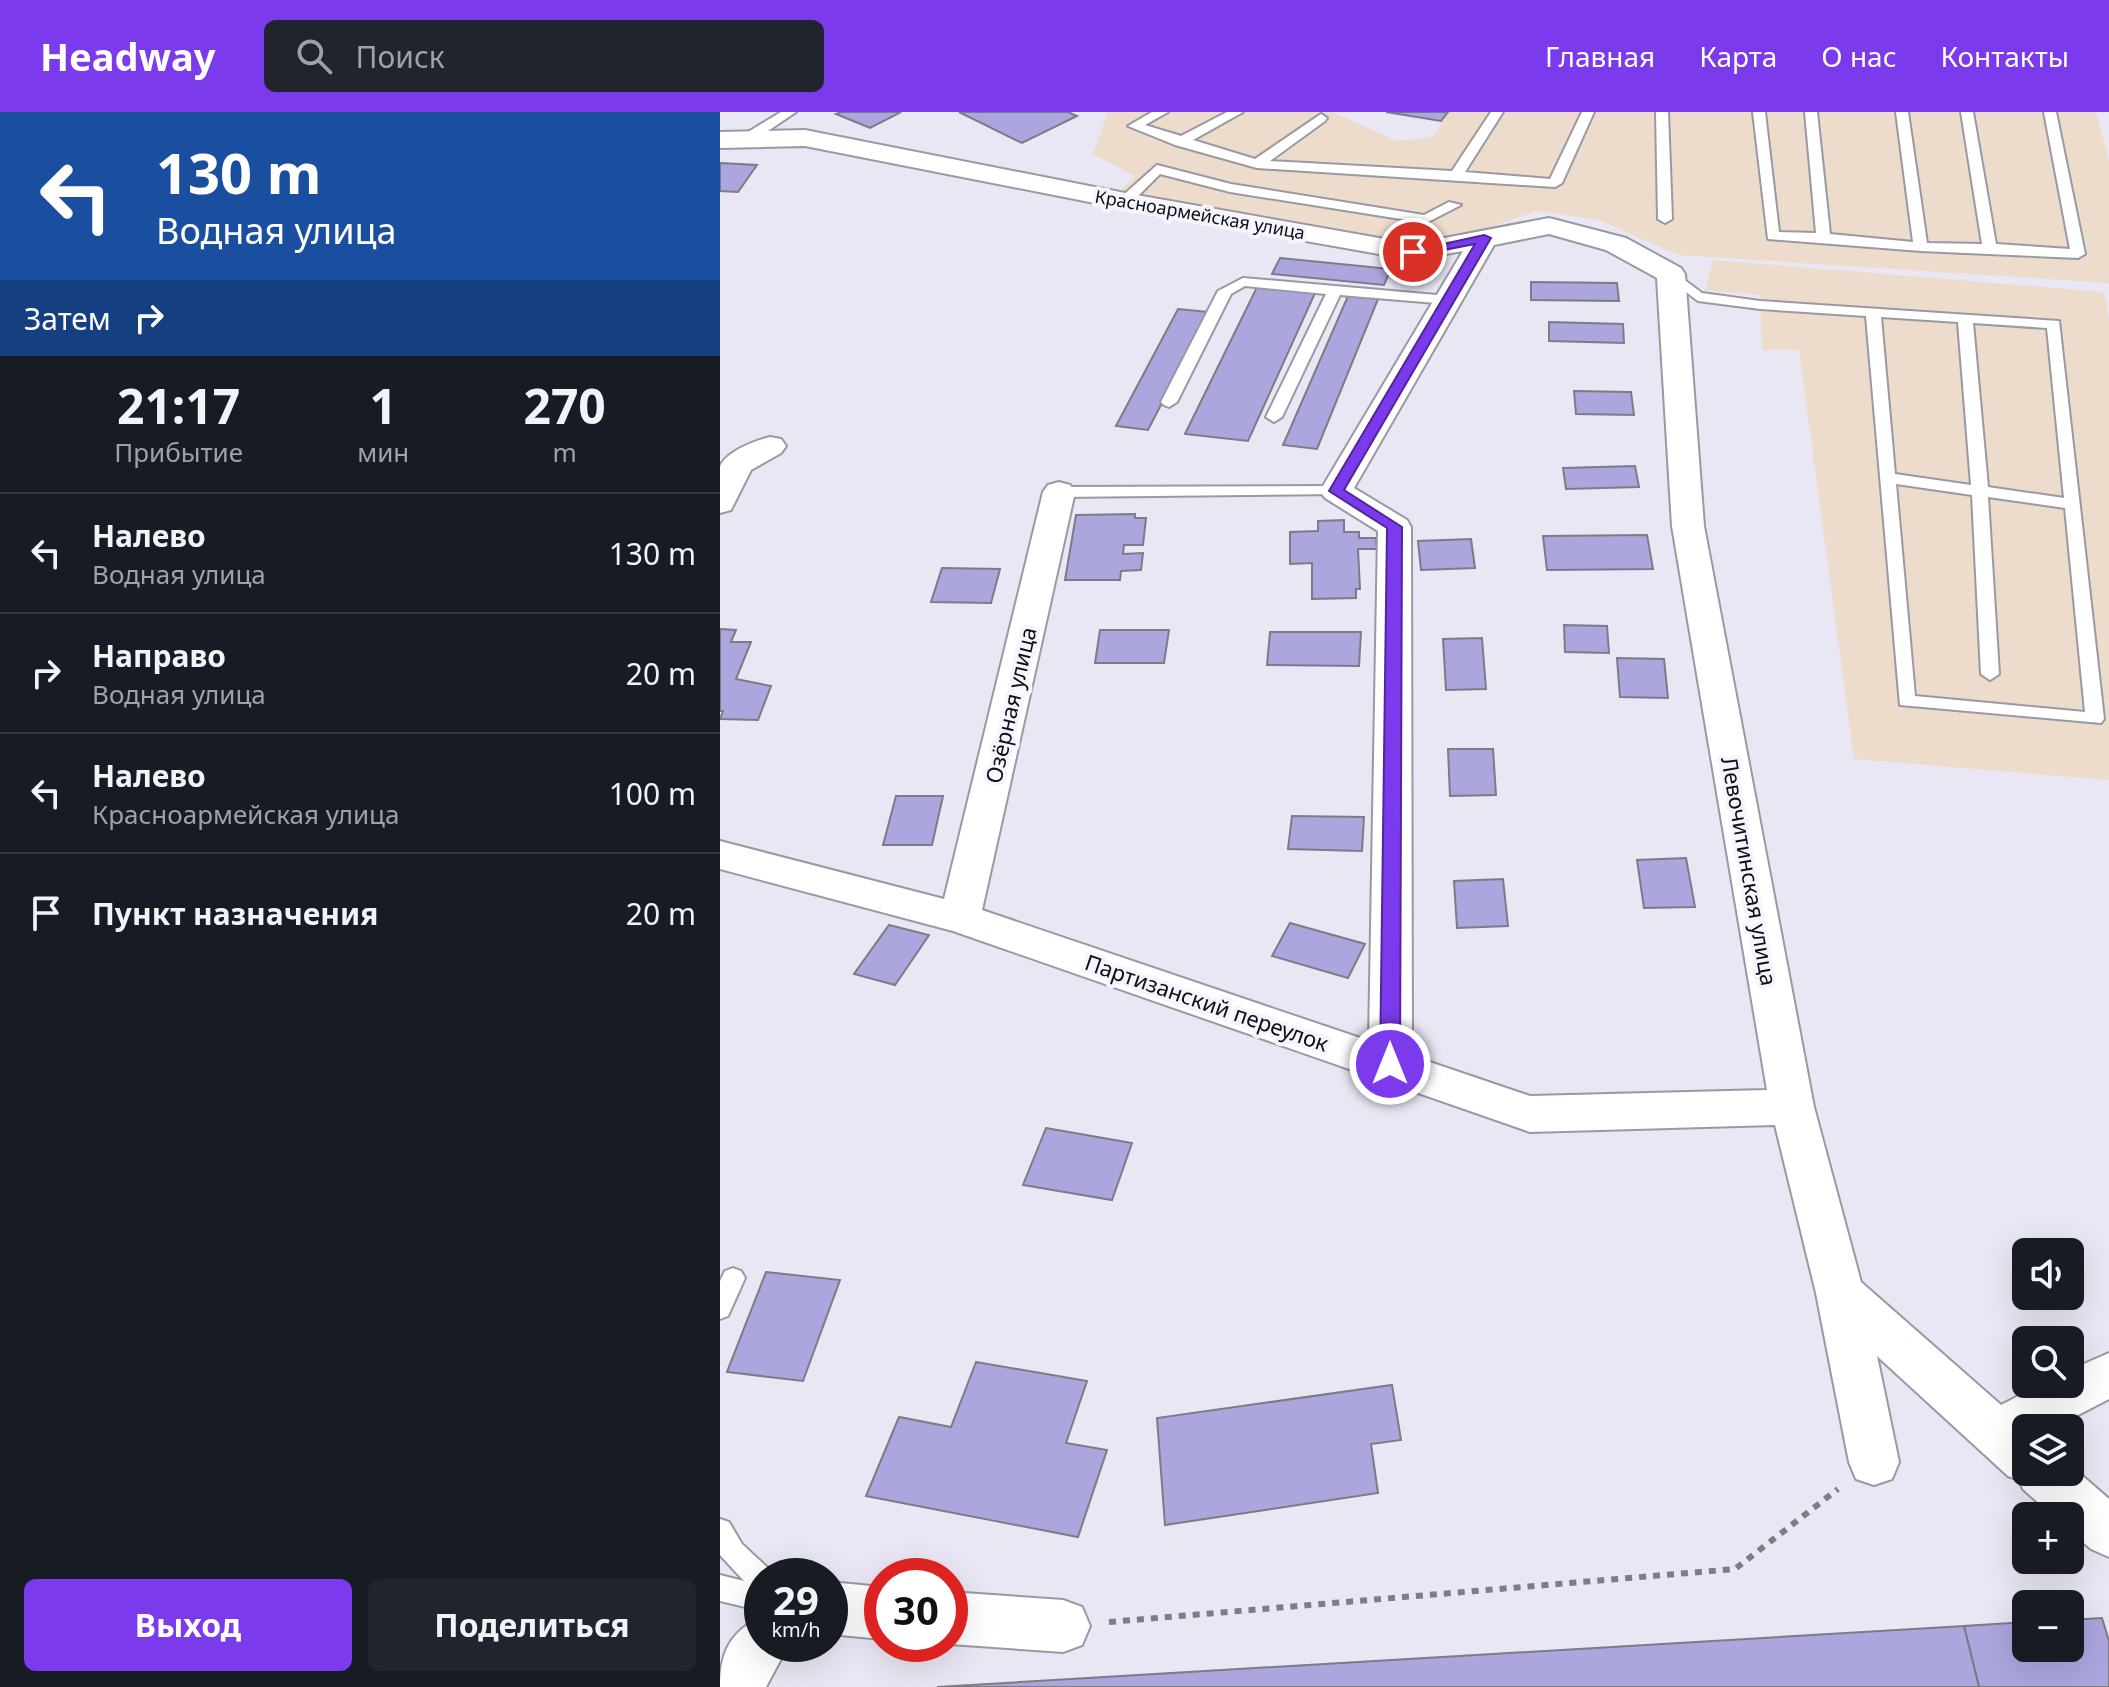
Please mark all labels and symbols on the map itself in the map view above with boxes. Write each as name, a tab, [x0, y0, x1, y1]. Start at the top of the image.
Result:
street label: Красноармейская улица	[1093, 184, 1307, 244]
pin	[1379, 218, 1447, 286]
street label: Озёрная улица	[977, 624, 1043, 786]
street label: Левочитинская улица	[1715, 754, 1785, 988]
street label: Партизанский переулок	[1081, 946, 1333, 1058]
position arrow	[1348, 1022, 1432, 1106]
speed limit sign: 30	[864, 1558, 968, 1662]

